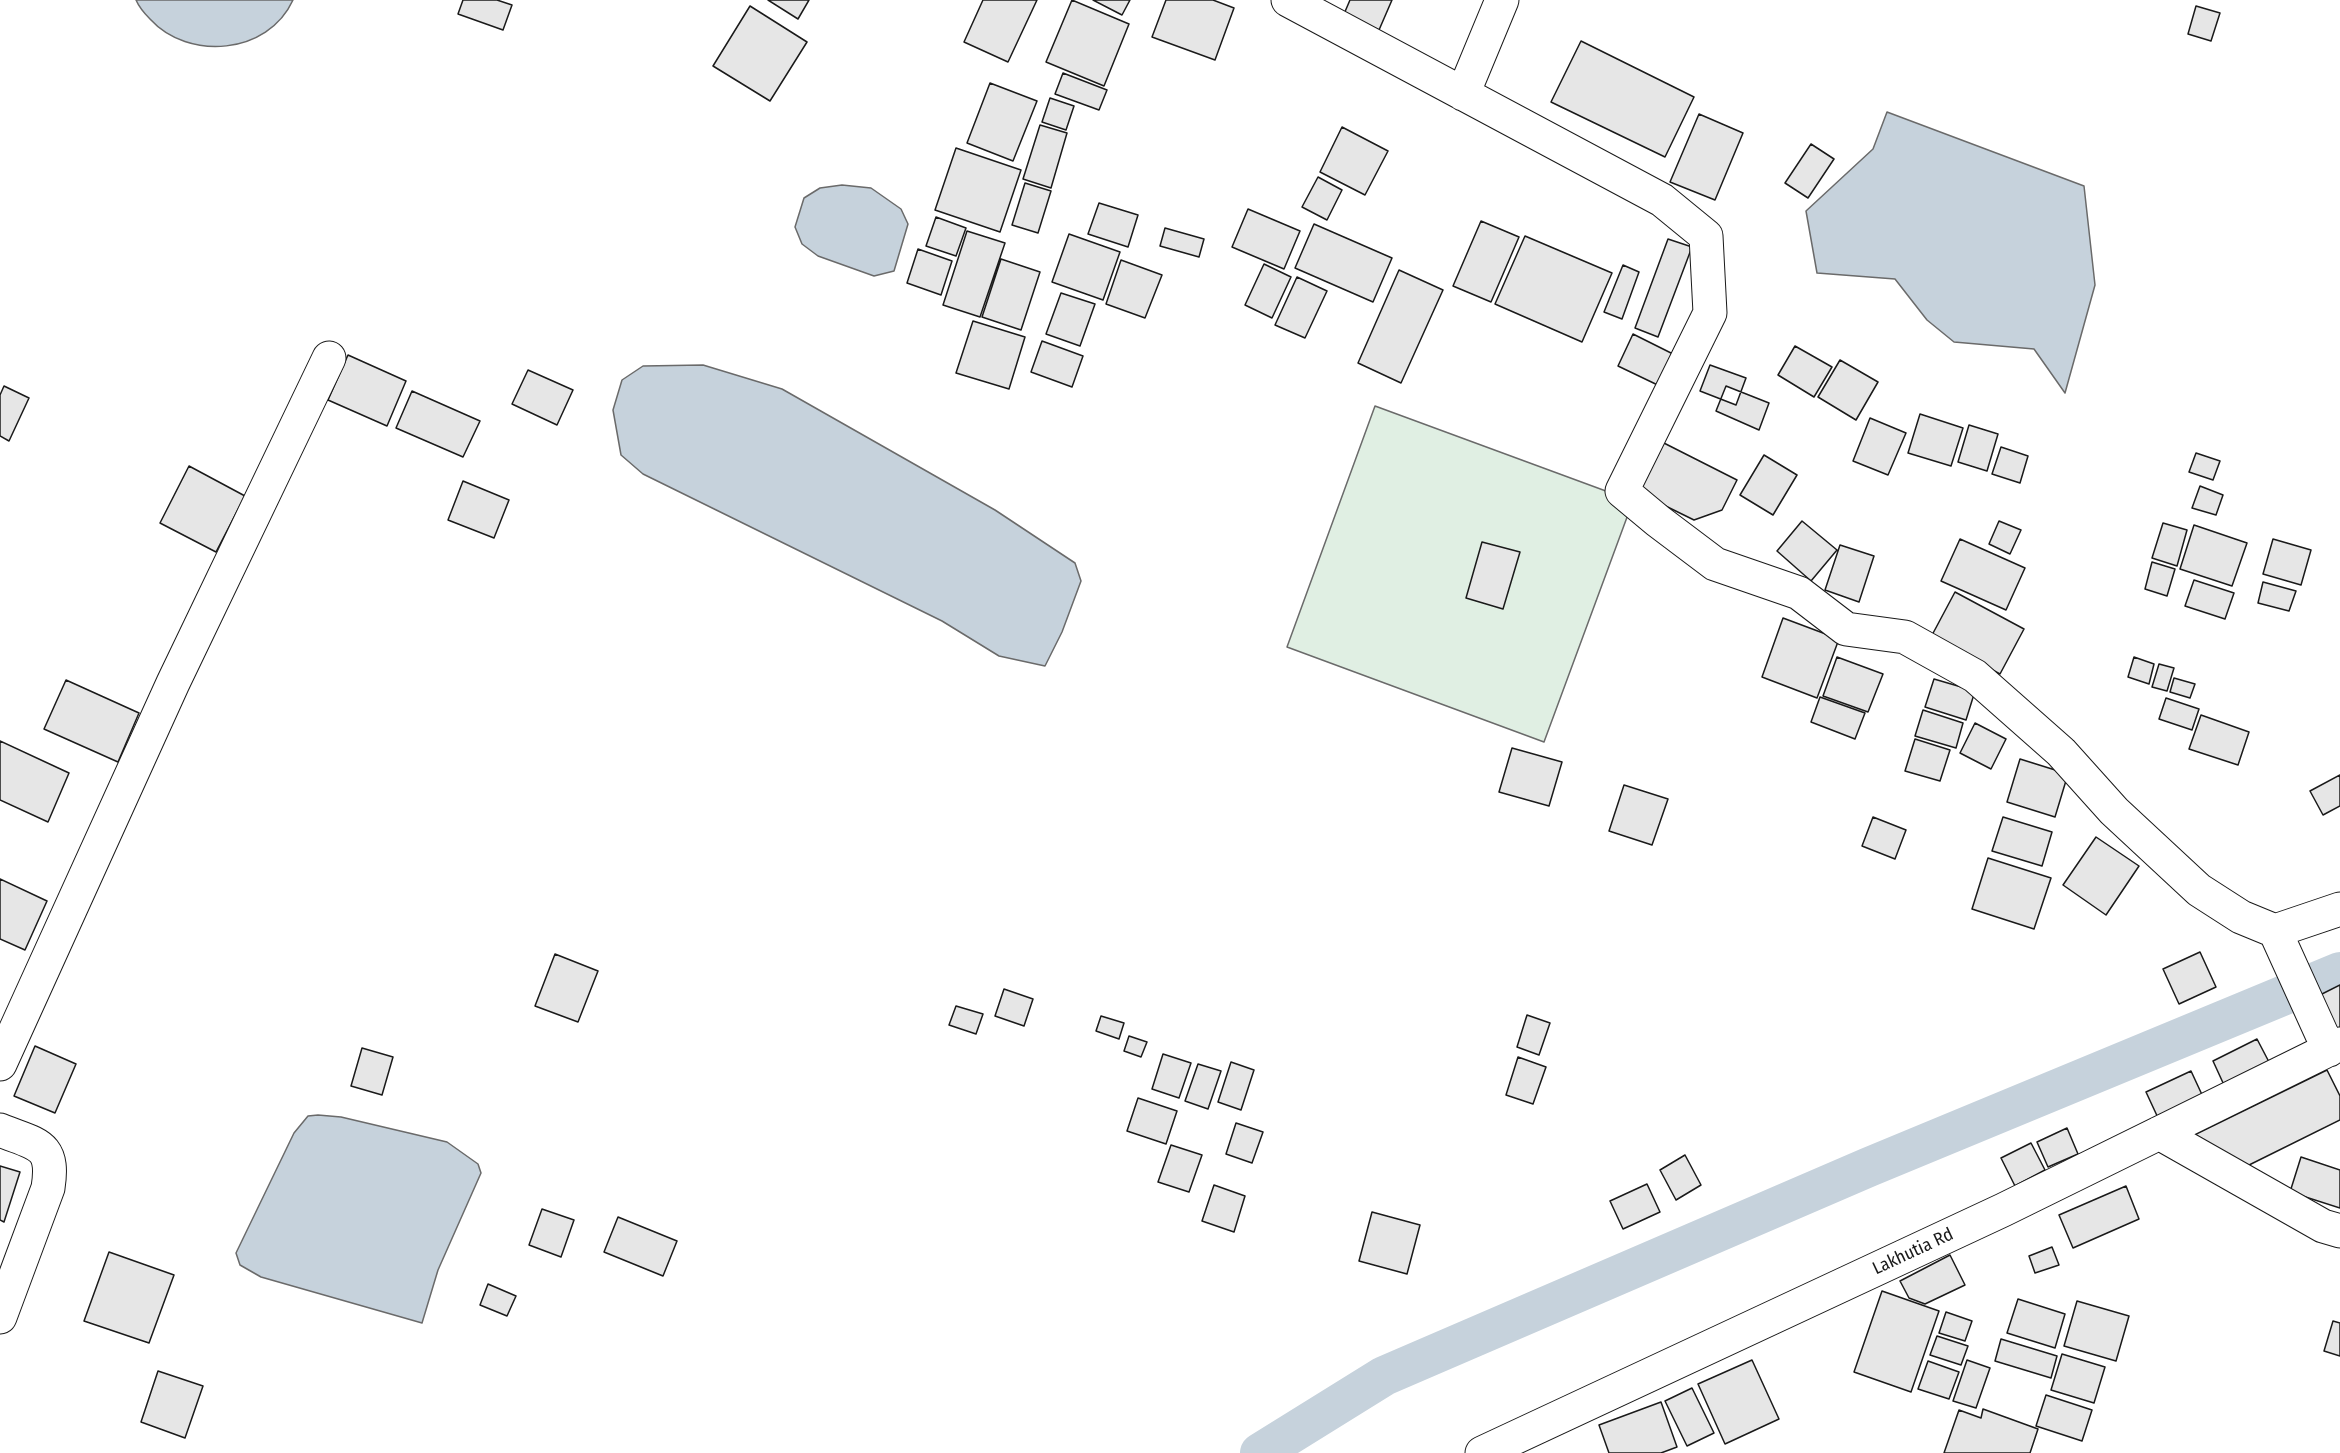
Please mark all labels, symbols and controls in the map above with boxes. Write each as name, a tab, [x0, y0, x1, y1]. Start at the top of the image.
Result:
street label: Lakhutia Rd	[1869, 1224, 1957, 1280]

